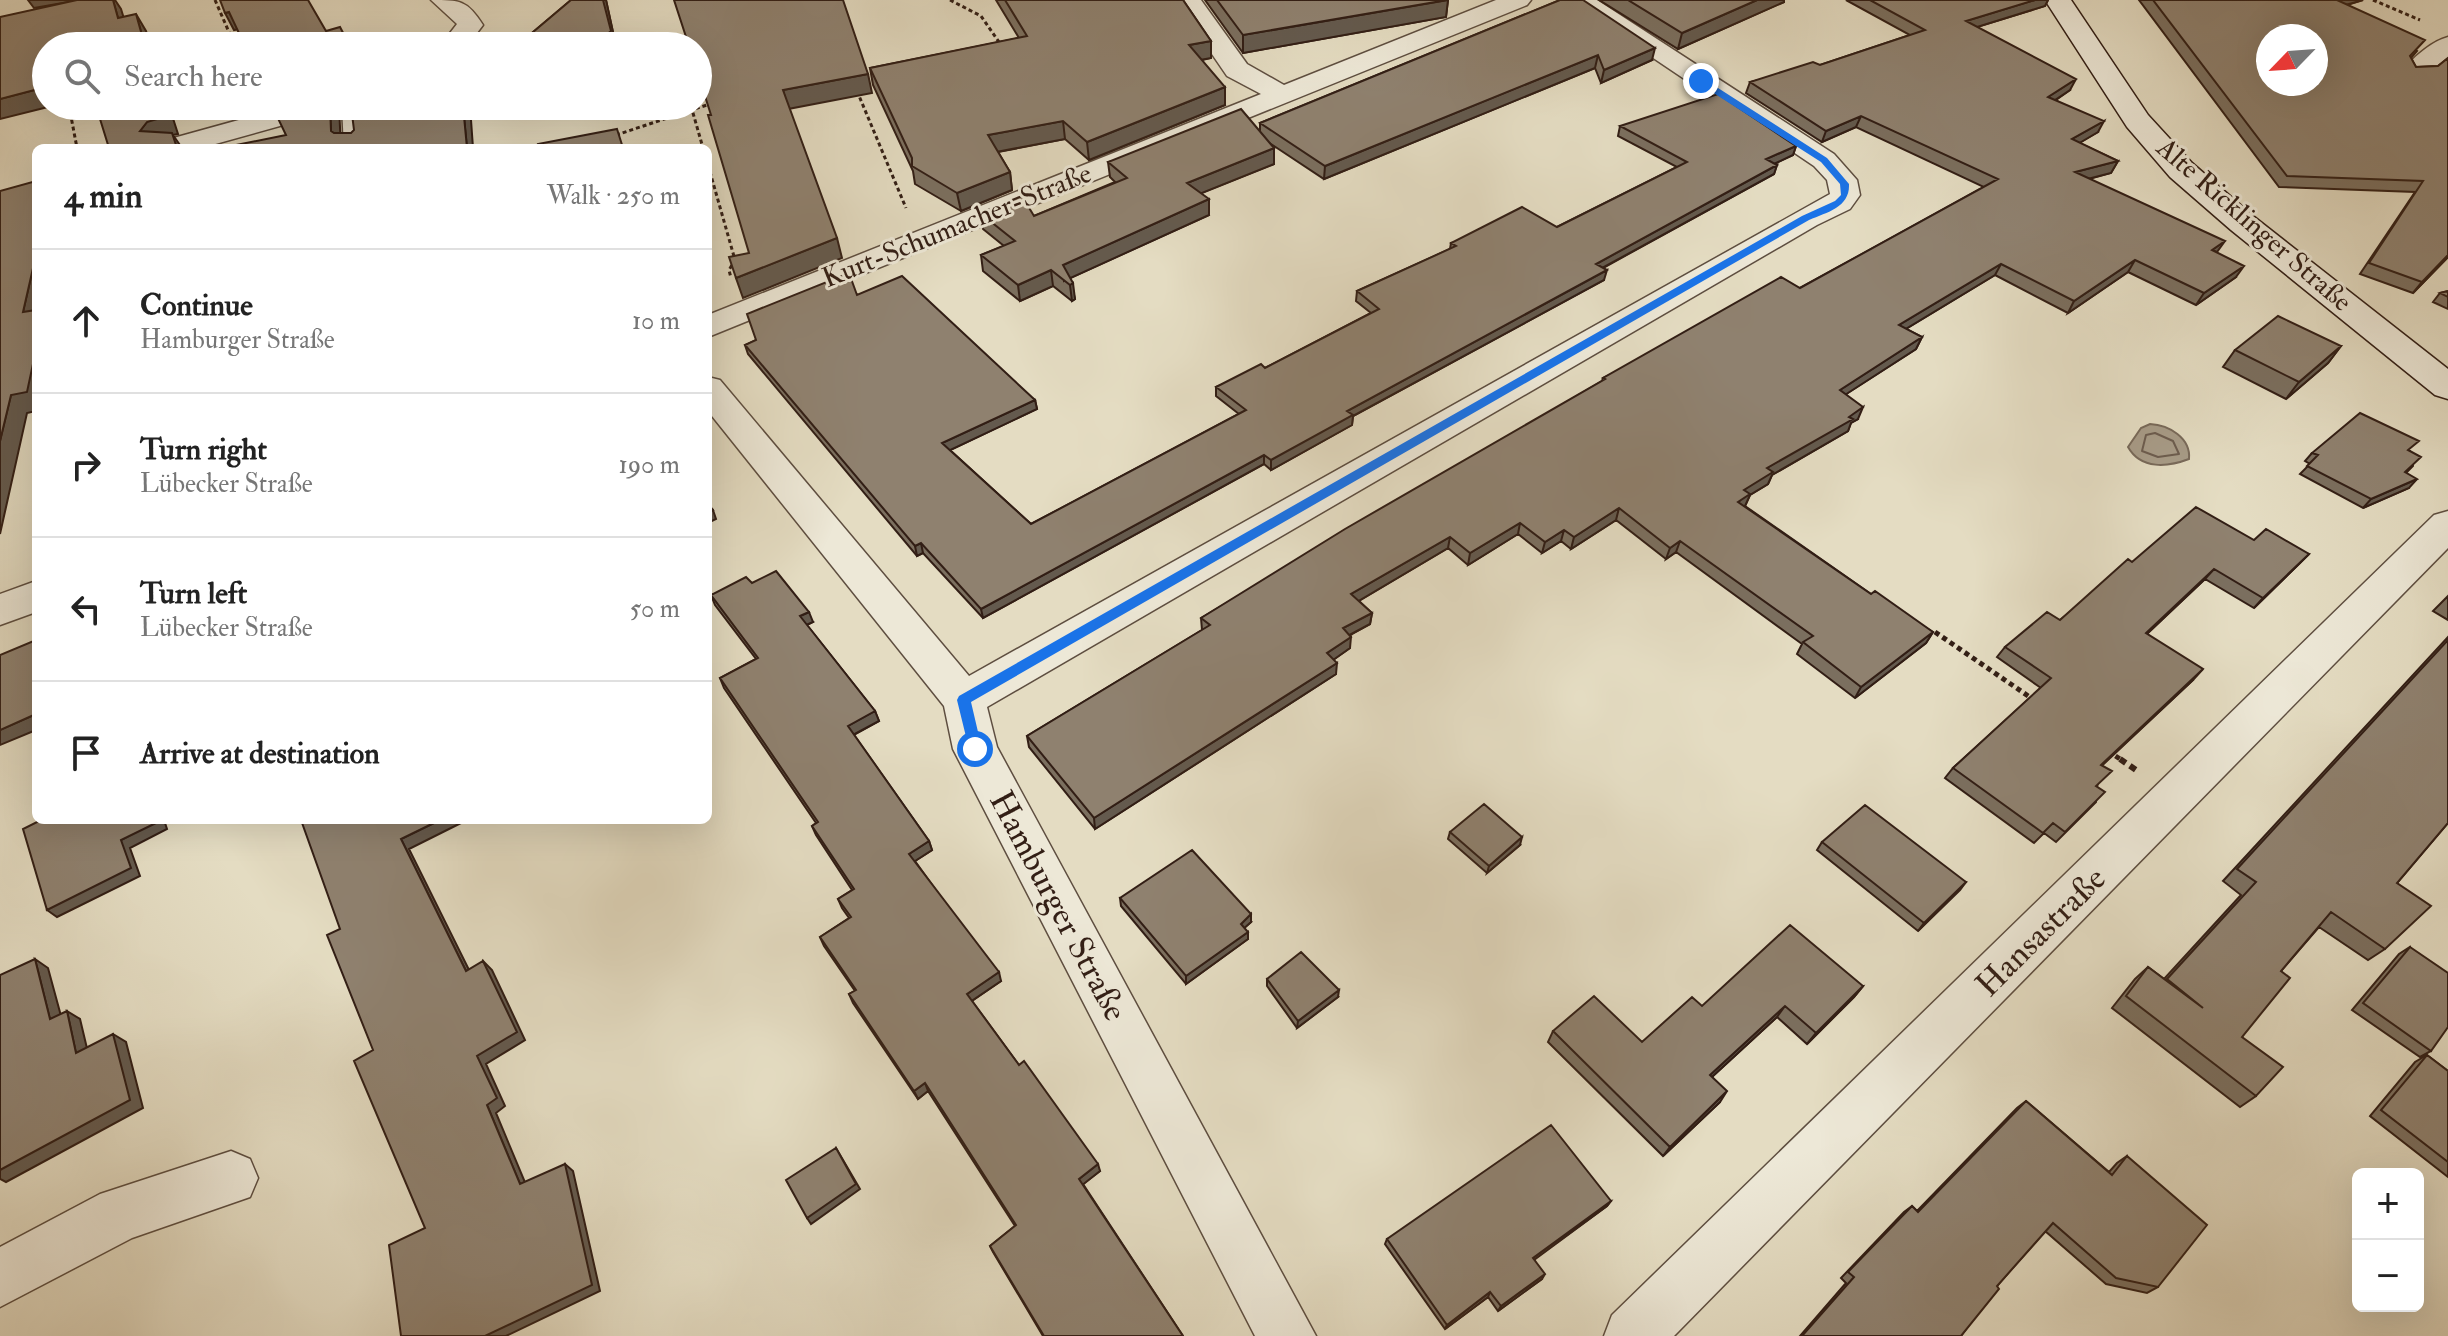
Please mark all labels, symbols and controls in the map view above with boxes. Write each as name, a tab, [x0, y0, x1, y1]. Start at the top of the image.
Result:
north arrow	[2256, 24, 2328, 96]
search box	[32, 32, 712, 120]
icon: search	[60, 54, 104, 98]
text: Search here	[124, 58, 263, 95]
route end	[1683, 63, 1719, 99]
street label: Alte Ricklinger Straße	[2148, 130, 2359, 320]
street label: Kurt-Schumacher-Straße	[817, 156, 1097, 296]
text: 4 min	[64, 175, 142, 218]
text: Walk · 250 m	[547, 180, 680, 212]
text: Continue	[140, 287, 253, 324]
icon: ahead	[64, 299, 108, 343]
text: 10 m	[632, 305, 680, 337]
text: Hamburger Straße	[140, 324, 335, 356]
text: Turn right	[140, 431, 267, 468]
icon: right	[64, 443, 108, 487]
text: 190 m	[619, 449, 680, 481]
text: Lübecker Straße	[140, 468, 313, 500]
text: Turn left	[140, 575, 247, 612]
icon: left	[64, 587, 108, 631]
text: 50 m	[630, 593, 680, 625]
text: Lübecker Straße	[140, 612, 313, 644]
icon: arrive	[64, 731, 108, 775]
route start	[957, 731, 993, 767]
text: Arrive at destination	[140, 735, 380, 772]
street label: Hamburger Straße	[979, 783, 1137, 1029]
street label: Hansastraße	[1967, 858, 2115, 1006]
map controls	[2352, 1168, 2424, 1312]
button: +	[2352, 1168, 2424, 1240]
button: −	[2352, 1240, 2424, 1312]

